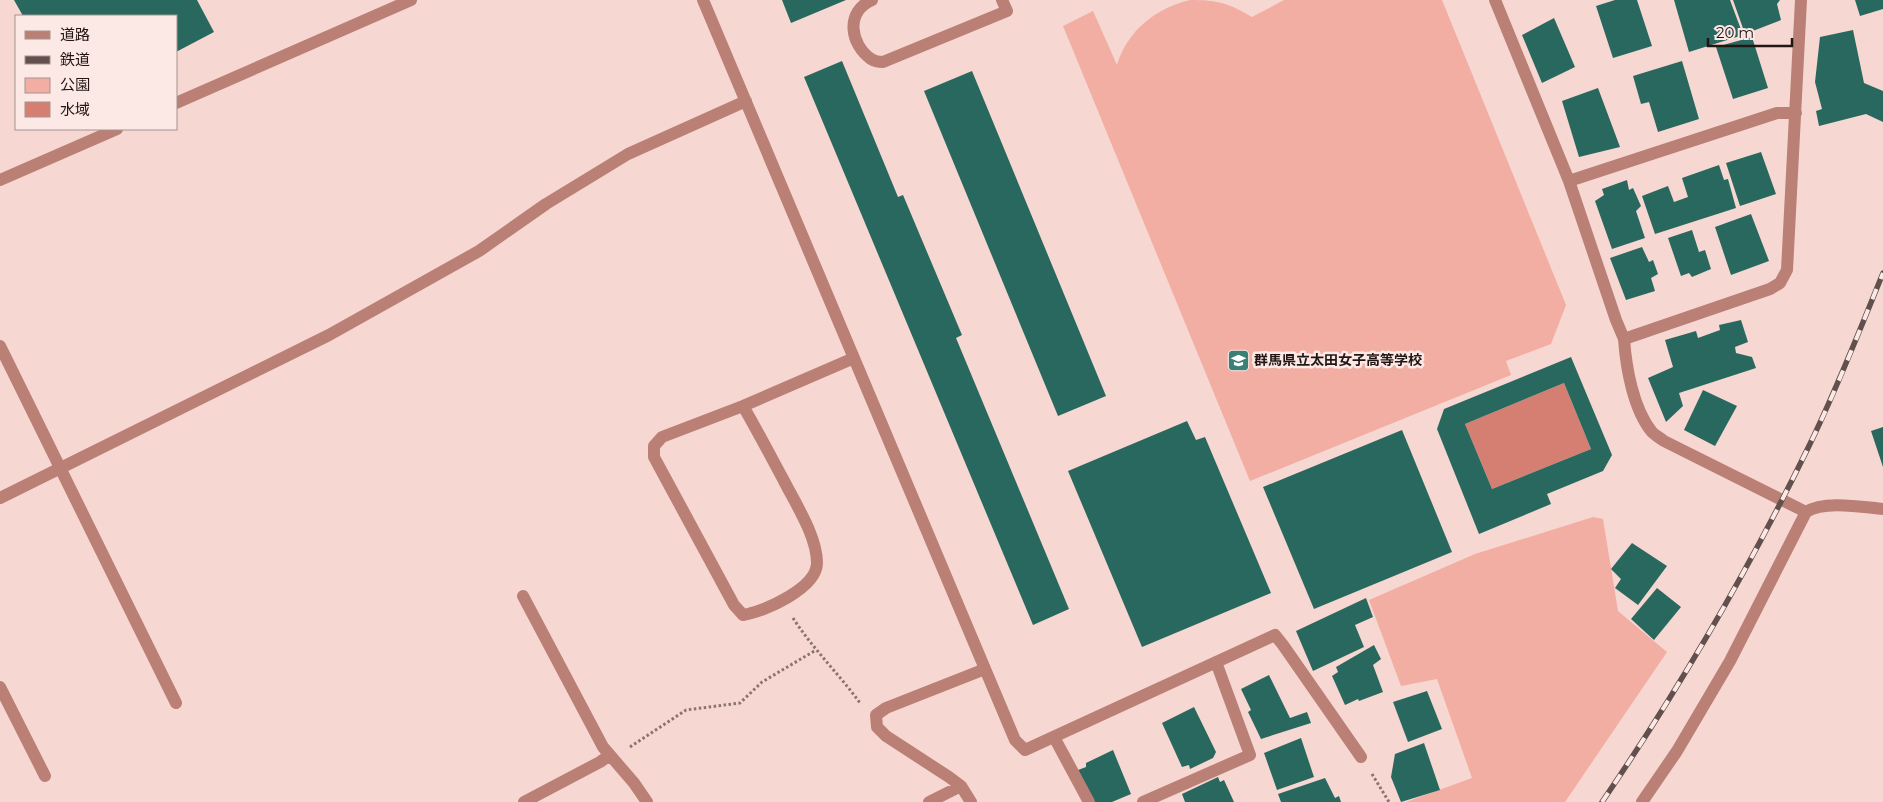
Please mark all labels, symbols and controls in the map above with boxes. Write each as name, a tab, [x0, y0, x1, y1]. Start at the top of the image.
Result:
legend	[15, 15, 178, 130]
scale bar	[1708, 15, 1792, 47]
text: 20 m	[1716, 23, 1754, 42]
text: 道路	[60, 25, 90, 44]
text: 鉄道	[60, 50, 90, 69]
text: 公園	[60, 75, 90, 94]
text: 水域	[60, 100, 90, 119]
school or university icon: 群馬県立太田女子高等学校	[1226, 348, 1250, 372]
place label: 群馬県立太田女子高等学校	[1254, 351, 1422, 369]

